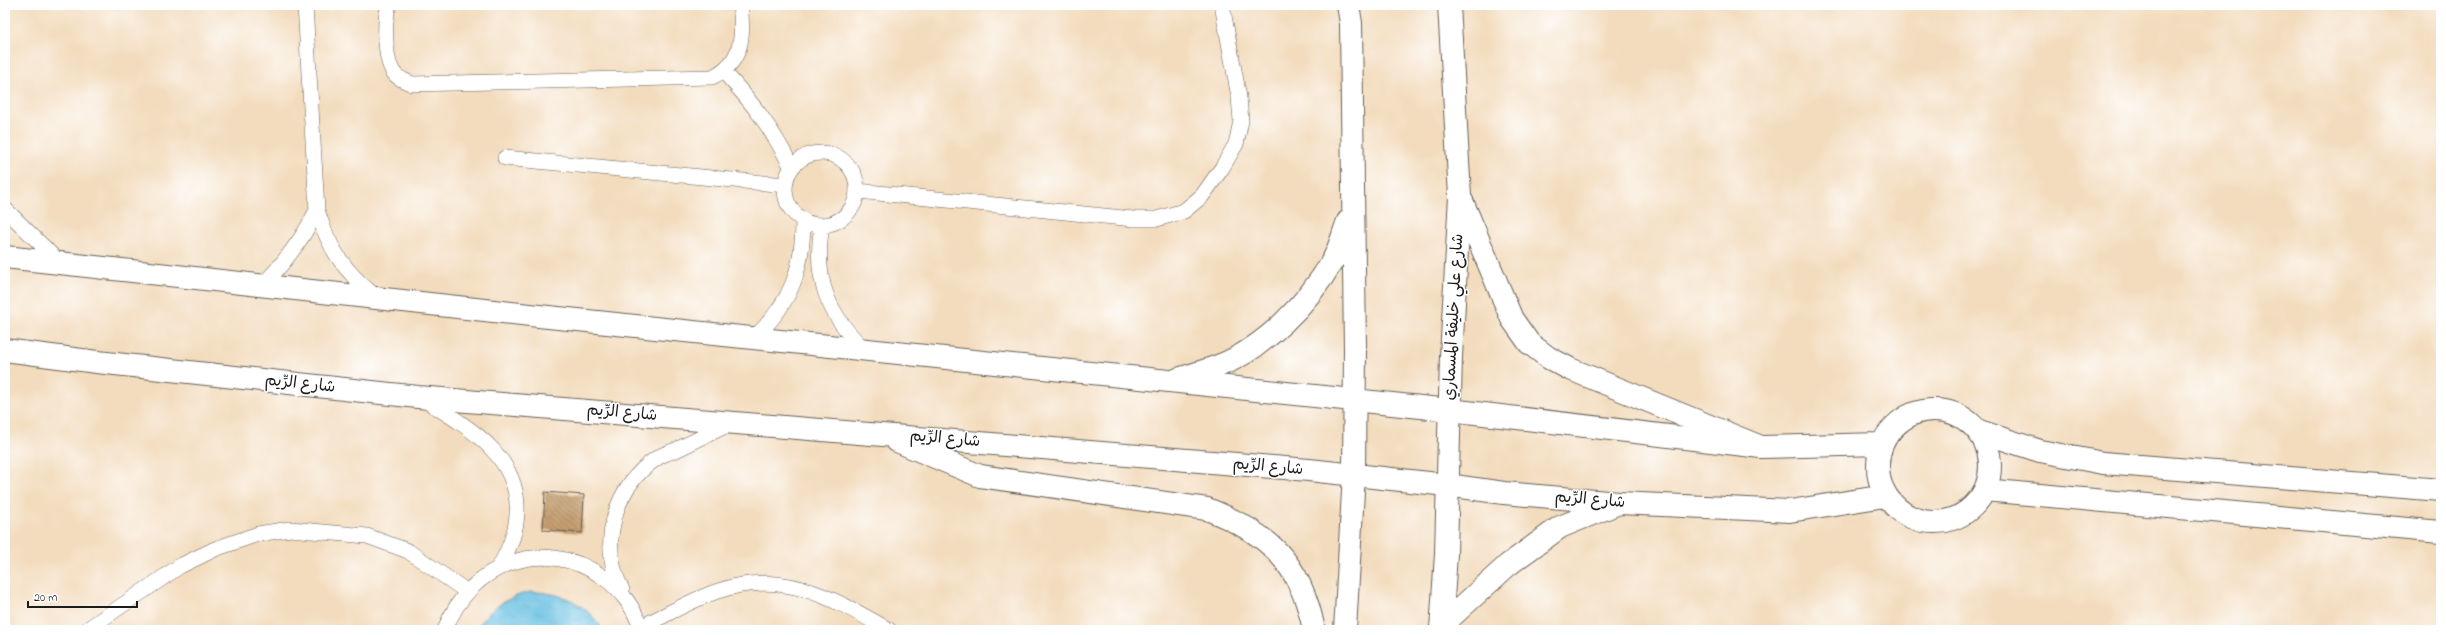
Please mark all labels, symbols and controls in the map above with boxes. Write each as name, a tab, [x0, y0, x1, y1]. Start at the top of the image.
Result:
street label: شارع علي خليفة المسماري	[1438, 233, 1471, 401]
street label: شارع الرِّيم	[264, 368, 336, 400]
street label: شارع الرِّيم	[586, 398, 658, 428]
street label: شارع الرِّيم	[909, 424, 981, 454]
street label: شارع الرِّيم	[1232, 452, 1304, 482]
street label: شارع الرِّيم	[1554, 485, 1626, 515]
scale bar	[28, 583, 137, 609]
text: 20 m	[34, 589, 57, 607]

